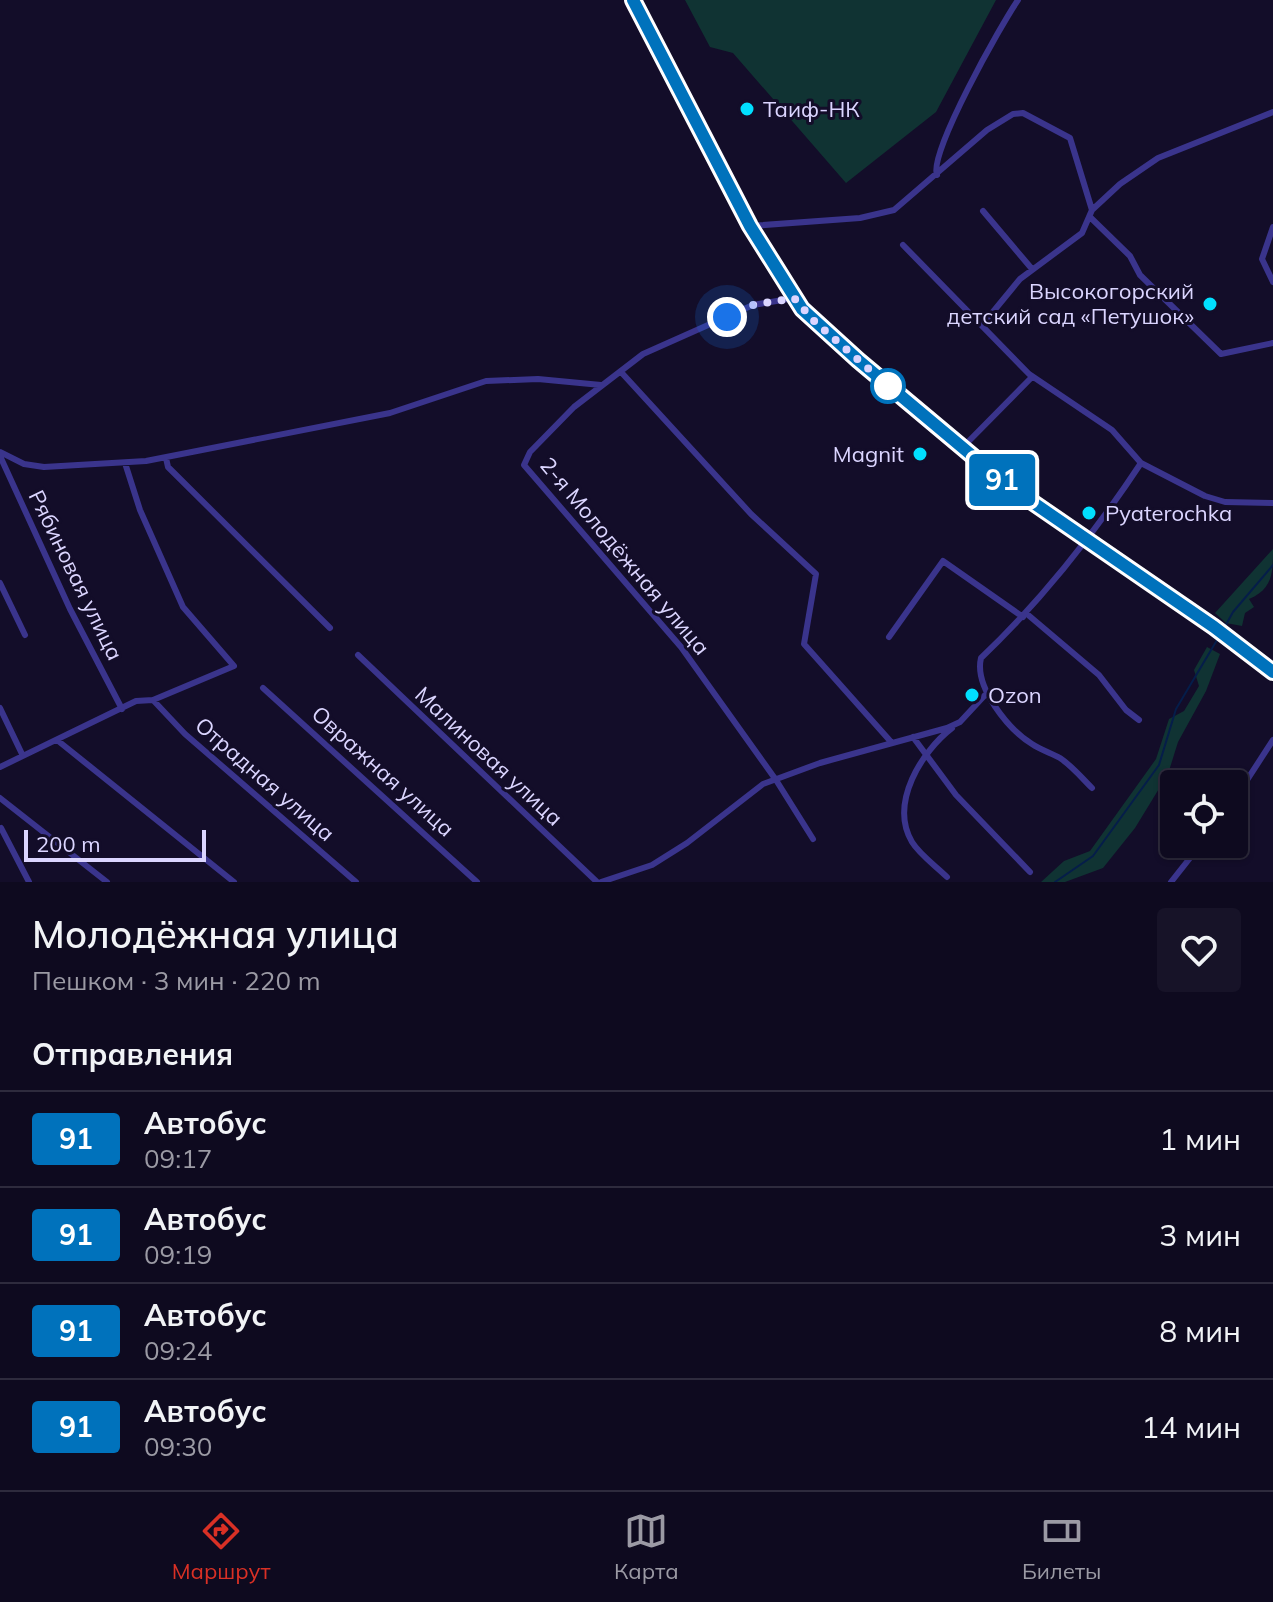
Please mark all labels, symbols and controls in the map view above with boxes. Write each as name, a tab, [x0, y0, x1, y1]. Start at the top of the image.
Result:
place label: Таиф-НК	[763, 95, 860, 123]
marker: Таиф-НК	[738, 100, 756, 118]
place label: Высокогорский детский сад «Петушок»	[947, 277, 1194, 330]
marker: Высокогорский детский сад «Петушок»	[1201, 295, 1219, 313]
your location	[707, 297, 747, 337]
unlabelled marker	[871, 369, 905, 403]
place label: Magnit	[833, 440, 904, 468]
marker: Magnit	[911, 445, 929, 463]
street label: 2-я Молодёжная улица	[534, 451, 716, 661]
line badge: 91	[966, 454, 1038, 506]
text: 91	[985, 462, 1019, 497]
street label: Рябиновая улица	[23, 485, 129, 665]
place label: Pyaterochka	[1105, 499, 1232, 527]
marker: Pyaterochka	[1080, 504, 1098, 522]
street label: Малиновая улица	[409, 680, 569, 832]
place label: Ozon	[988, 681, 1042, 709]
marker: Ozon	[963, 686, 981, 704]
street label: Овражная улица	[306, 700, 460, 842]
street label: Отрадная улица	[190, 711, 340, 847]
map controls	[1160, 770, 1248, 858]
button: locate	[1160, 770, 1248, 858]
scale bar	[24, 826, 206, 862]
text: 200 m	[36, 830, 101, 858]
button: heart	[1157, 908, 1241, 992]
text: Молодёжная улица	[32, 910, 399, 958]
text: Пешком · 3 мин · 220 m	[32, 964, 321, 997]
text: Отправления	[32, 1035, 233, 1073]
text: Автобус	[144, 1104, 267, 1142]
text: 1 мин	[1159, 1120, 1241, 1158]
text: 91	[59, 1121, 93, 1156]
text: 09:17	[144, 1142, 212, 1175]
text: Автобус	[144, 1200, 267, 1238]
text: 3 мин	[1159, 1216, 1241, 1254]
text: 91	[59, 1217, 93, 1252]
text: 09:19	[144, 1238, 212, 1271]
text: Автобус	[144, 1296, 267, 1334]
text: 8 мин	[1159, 1312, 1241, 1350]
text: 91	[59, 1313, 93, 1348]
text: 09:24	[144, 1334, 212, 1367]
text: Автобус	[144, 1392, 267, 1430]
text: 14 мин	[1141, 1408, 1241, 1446]
text: 91	[59, 1409, 93, 1444]
text: 09:30	[144, 1430, 212, 1463]
tab: Маршрут	[172, 1509, 271, 1585]
tab: Карта	[614, 1509, 679, 1585]
tab: Билеты	[1022, 1509, 1101, 1585]

